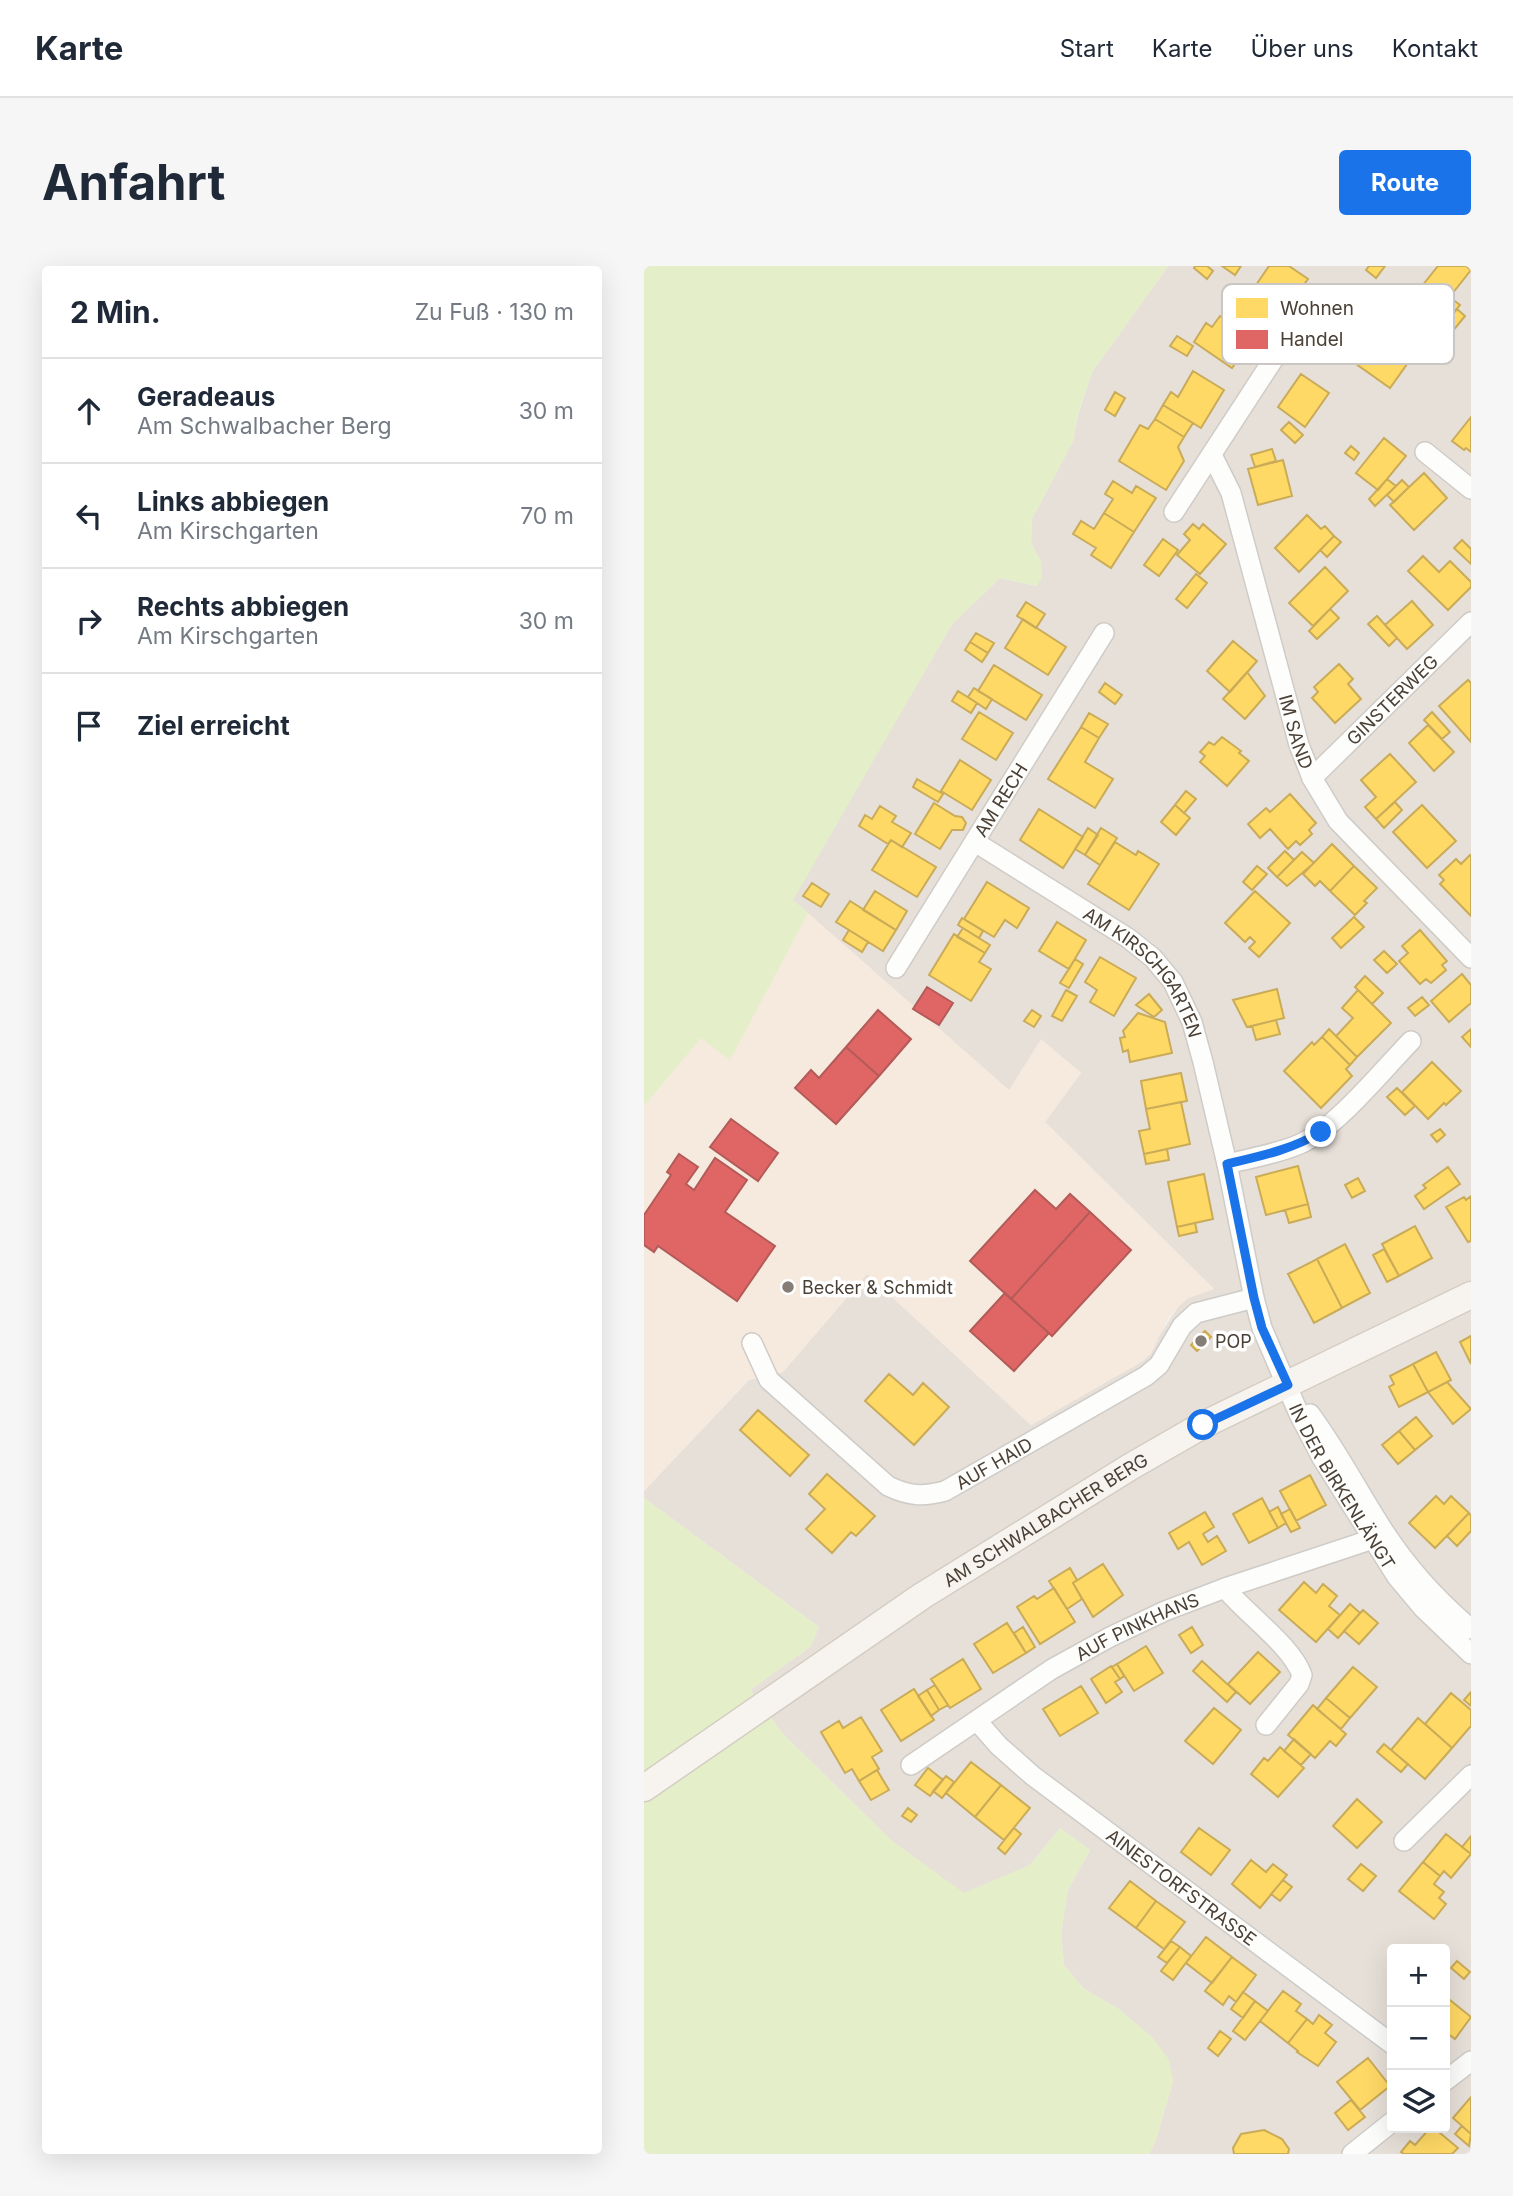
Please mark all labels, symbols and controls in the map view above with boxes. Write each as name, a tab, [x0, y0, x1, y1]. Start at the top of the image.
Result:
text: Karte	[35, 28, 123, 68]
text: Start	[1060, 34, 1114, 63]
text: Karte	[1152, 34, 1212, 63]
text: Über uns	[1250, 34, 1354, 63]
text: Kontakt	[1392, 34, 1478, 63]
button: Route	[1339, 150, 1471, 215]
text: Anfahrt	[42, 153, 225, 212]
legend	[1222, 284, 1454, 364]
text: 2 Min.	[70, 294, 161, 330]
text: Wohnen	[1280, 297, 1354, 320]
text: Zu Fuß · 130 m	[415, 298, 574, 326]
text: Handel	[1280, 328, 1343, 351]
text: Geradeaus	[137, 381, 275, 412]
icon: ahead	[70, 392, 108, 430]
text: 30 m	[519, 397, 574, 425]
text: Am Schwalbacher Berg	[137, 412, 392, 440]
text: Links abbiegen	[137, 486, 329, 517]
icon: left	[70, 497, 108, 535]
text: 70 m	[520, 502, 574, 530]
text: Am Kirschgarten	[137, 517, 319, 545]
text: Rechts abbiegen	[137, 591, 349, 622]
icon: right	[70, 602, 108, 640]
text: 30 m	[519, 607, 574, 635]
text: Am Kirschgarten	[137, 622, 319, 650]
street label: GINSTERWEG	[1342, 650, 1442, 749]
street label: IM SAND	[1275, 692, 1318, 772]
icon: arrive	[70, 707, 108, 745]
text: Ziel erreicht	[137, 710, 290, 741]
street label: AM RECH	[970, 759, 1031, 840]
street label: AM KIRSCHGARTEN	[1080, 902, 1206, 1040]
route end	[1305, 1116, 1336, 1147]
place label: Becker & Schmidt	[802, 1277, 953, 1298]
marker: Becker & Schmidt	[780, 1279, 796, 1295]
place label: POP	[1215, 1331, 1252, 1352]
marker: POP	[1193, 1333, 1209, 1349]
street label: IN DER BIRKENLÄNGT	[1285, 1400, 1400, 1573]
route start	[1187, 1409, 1218, 1440]
street label: AUF HAID	[952, 1433, 1036, 1493]
street label: AM SCHWALBACHER BERG	[939, 1449, 1151, 1591]
street label: AUF PINKHANS	[1072, 1589, 1202, 1664]
street label: AINESTORFSTRASSE	[1103, 1824, 1261, 1950]
map controls	[1387, 1944, 1450, 2133]
button: +	[1387, 1944, 1450, 2007]
button: −	[1387, 2007, 1450, 2070]
button: layers	[1387, 2070, 1450, 2133]

